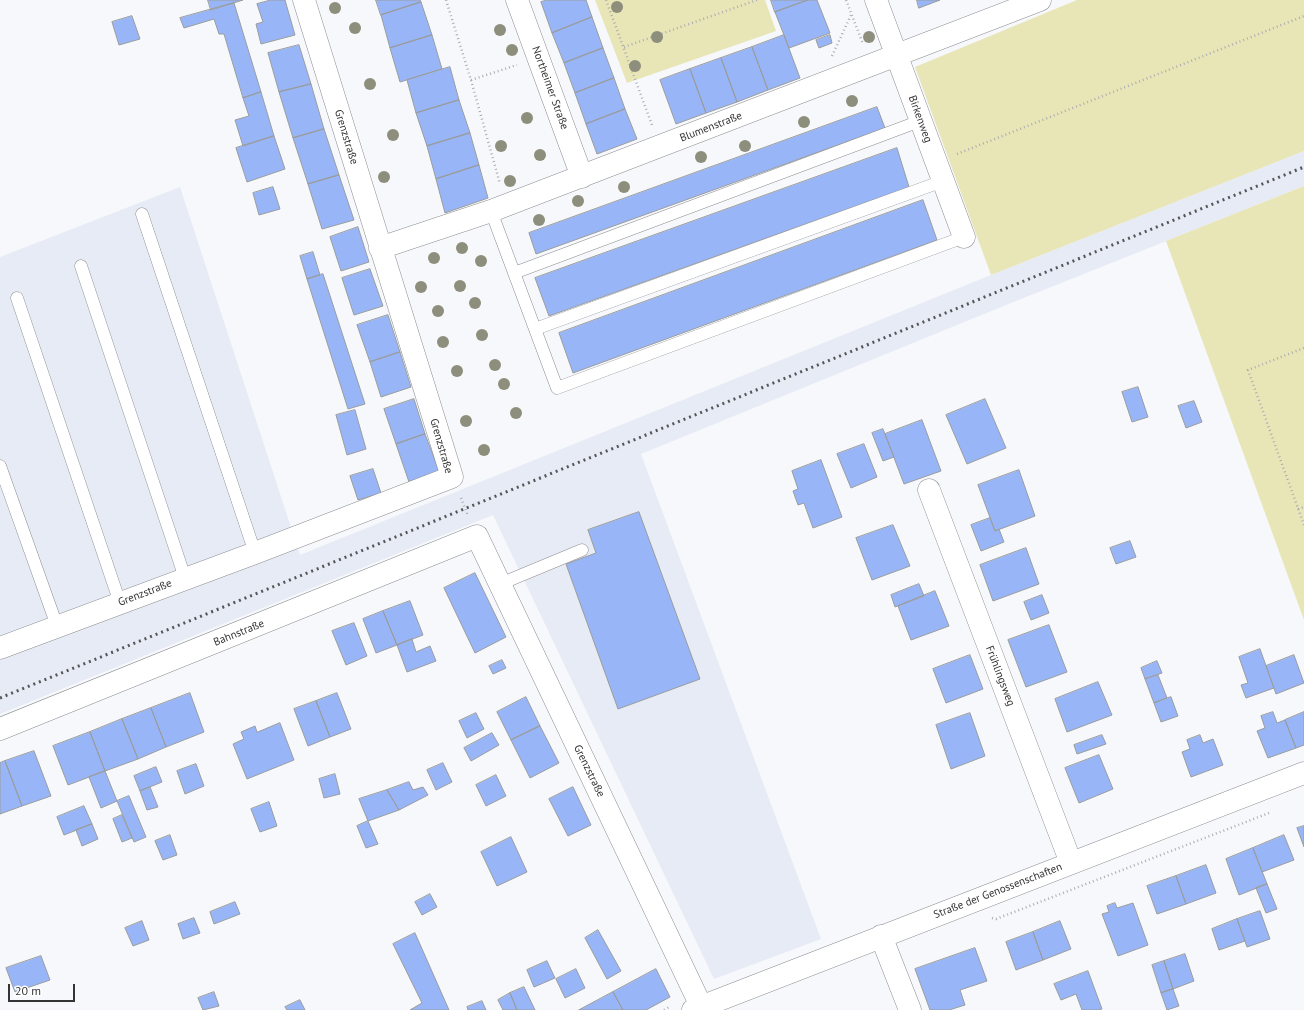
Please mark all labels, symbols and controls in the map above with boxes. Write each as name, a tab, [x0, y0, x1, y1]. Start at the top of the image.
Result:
street label: Northeimer Straße	[529, 45, 571, 131]
street label: Birkenweg	[905, 94, 935, 144]
street label: Grenzstraße	[331, 108, 361, 166]
street label: Blumenstraße	[678, 109, 744, 145]
street label: Grenzstraße	[427, 417, 455, 475]
street label: Grenzstraße	[116, 577, 174, 609]
street label: Bahnstraße	[212, 617, 266, 649]
street label: Frühlingsweg	[982, 644, 1018, 708]
street label: Grenzstraße	[571, 743, 607, 799]
street label: Straße der Genossenschaften	[932, 860, 1064, 922]
scale bar	[10, 976, 77, 1002]
text: 20 m	[15, 983, 41, 998]

